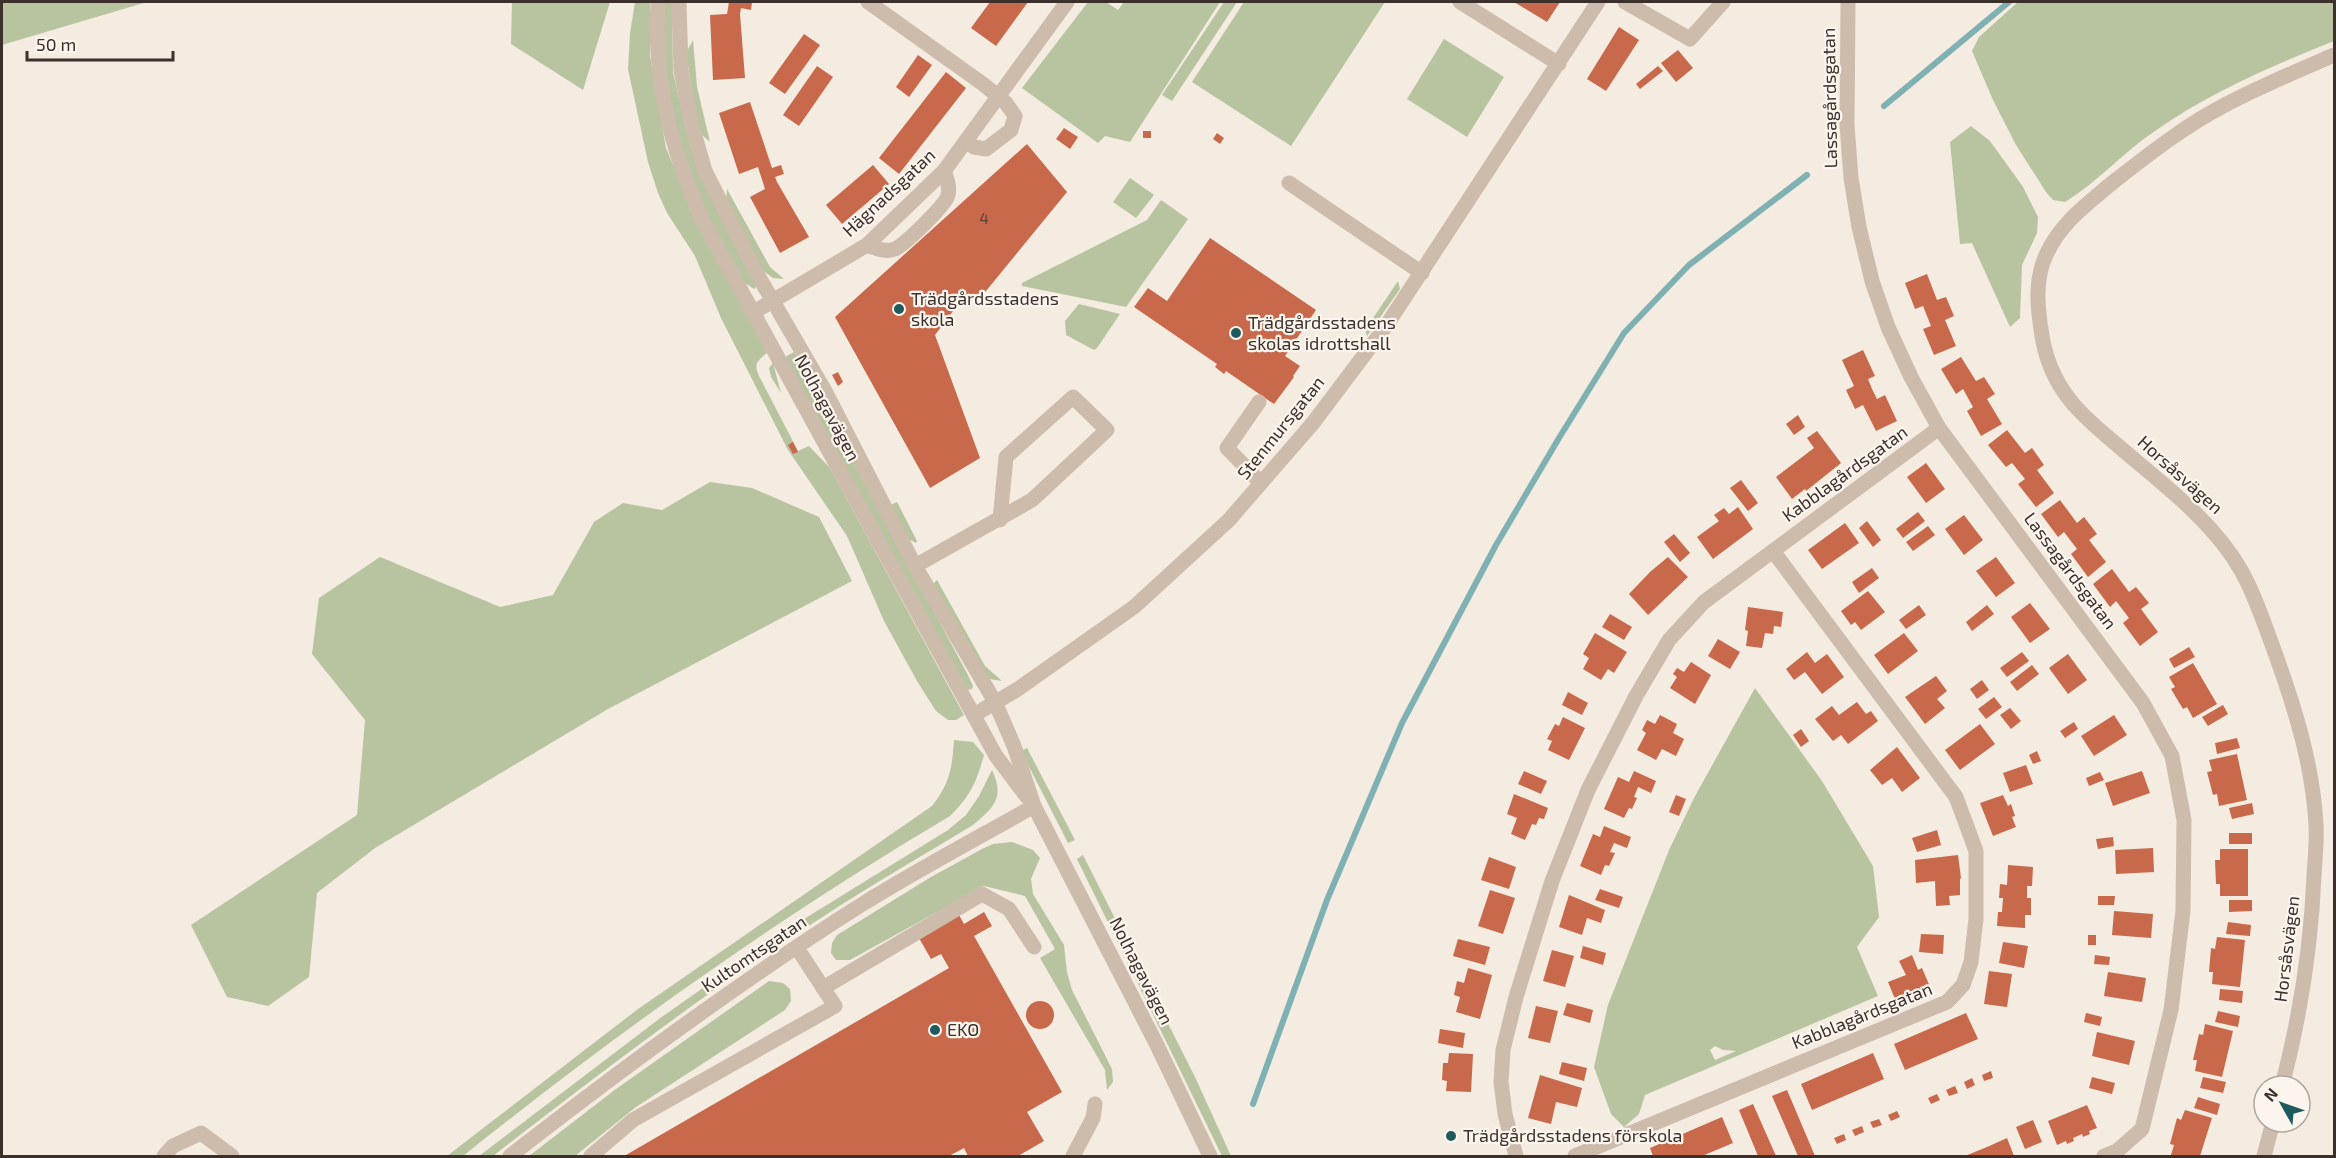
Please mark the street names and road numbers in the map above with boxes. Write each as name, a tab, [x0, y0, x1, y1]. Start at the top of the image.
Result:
street label: Lassagårdsgatan	[1817, 28, 1841, 169]
street label: Hägnadsgatan	[837, 144, 939, 241]
street label: Nolhagavägen	[791, 350, 865, 465]
street label: Stenmursgatan	[1232, 371, 1329, 483]
street label: Kabblagårdsgatan	[1777, 420, 1911, 526]
street label: Horsåsvägen	[2134, 430, 2228, 518]
street label: Lassagårdsgatan	[2020, 508, 2122, 633]
street label: Horsåsvägen	[2269, 894, 2303, 1003]
street label: Kultomtsgatan	[697, 910, 810, 996]
street label: Nolhagavägen	[1105, 913, 1178, 1028]
street label: Kabblagårdsgatan	[1788, 977, 1935, 1053]

